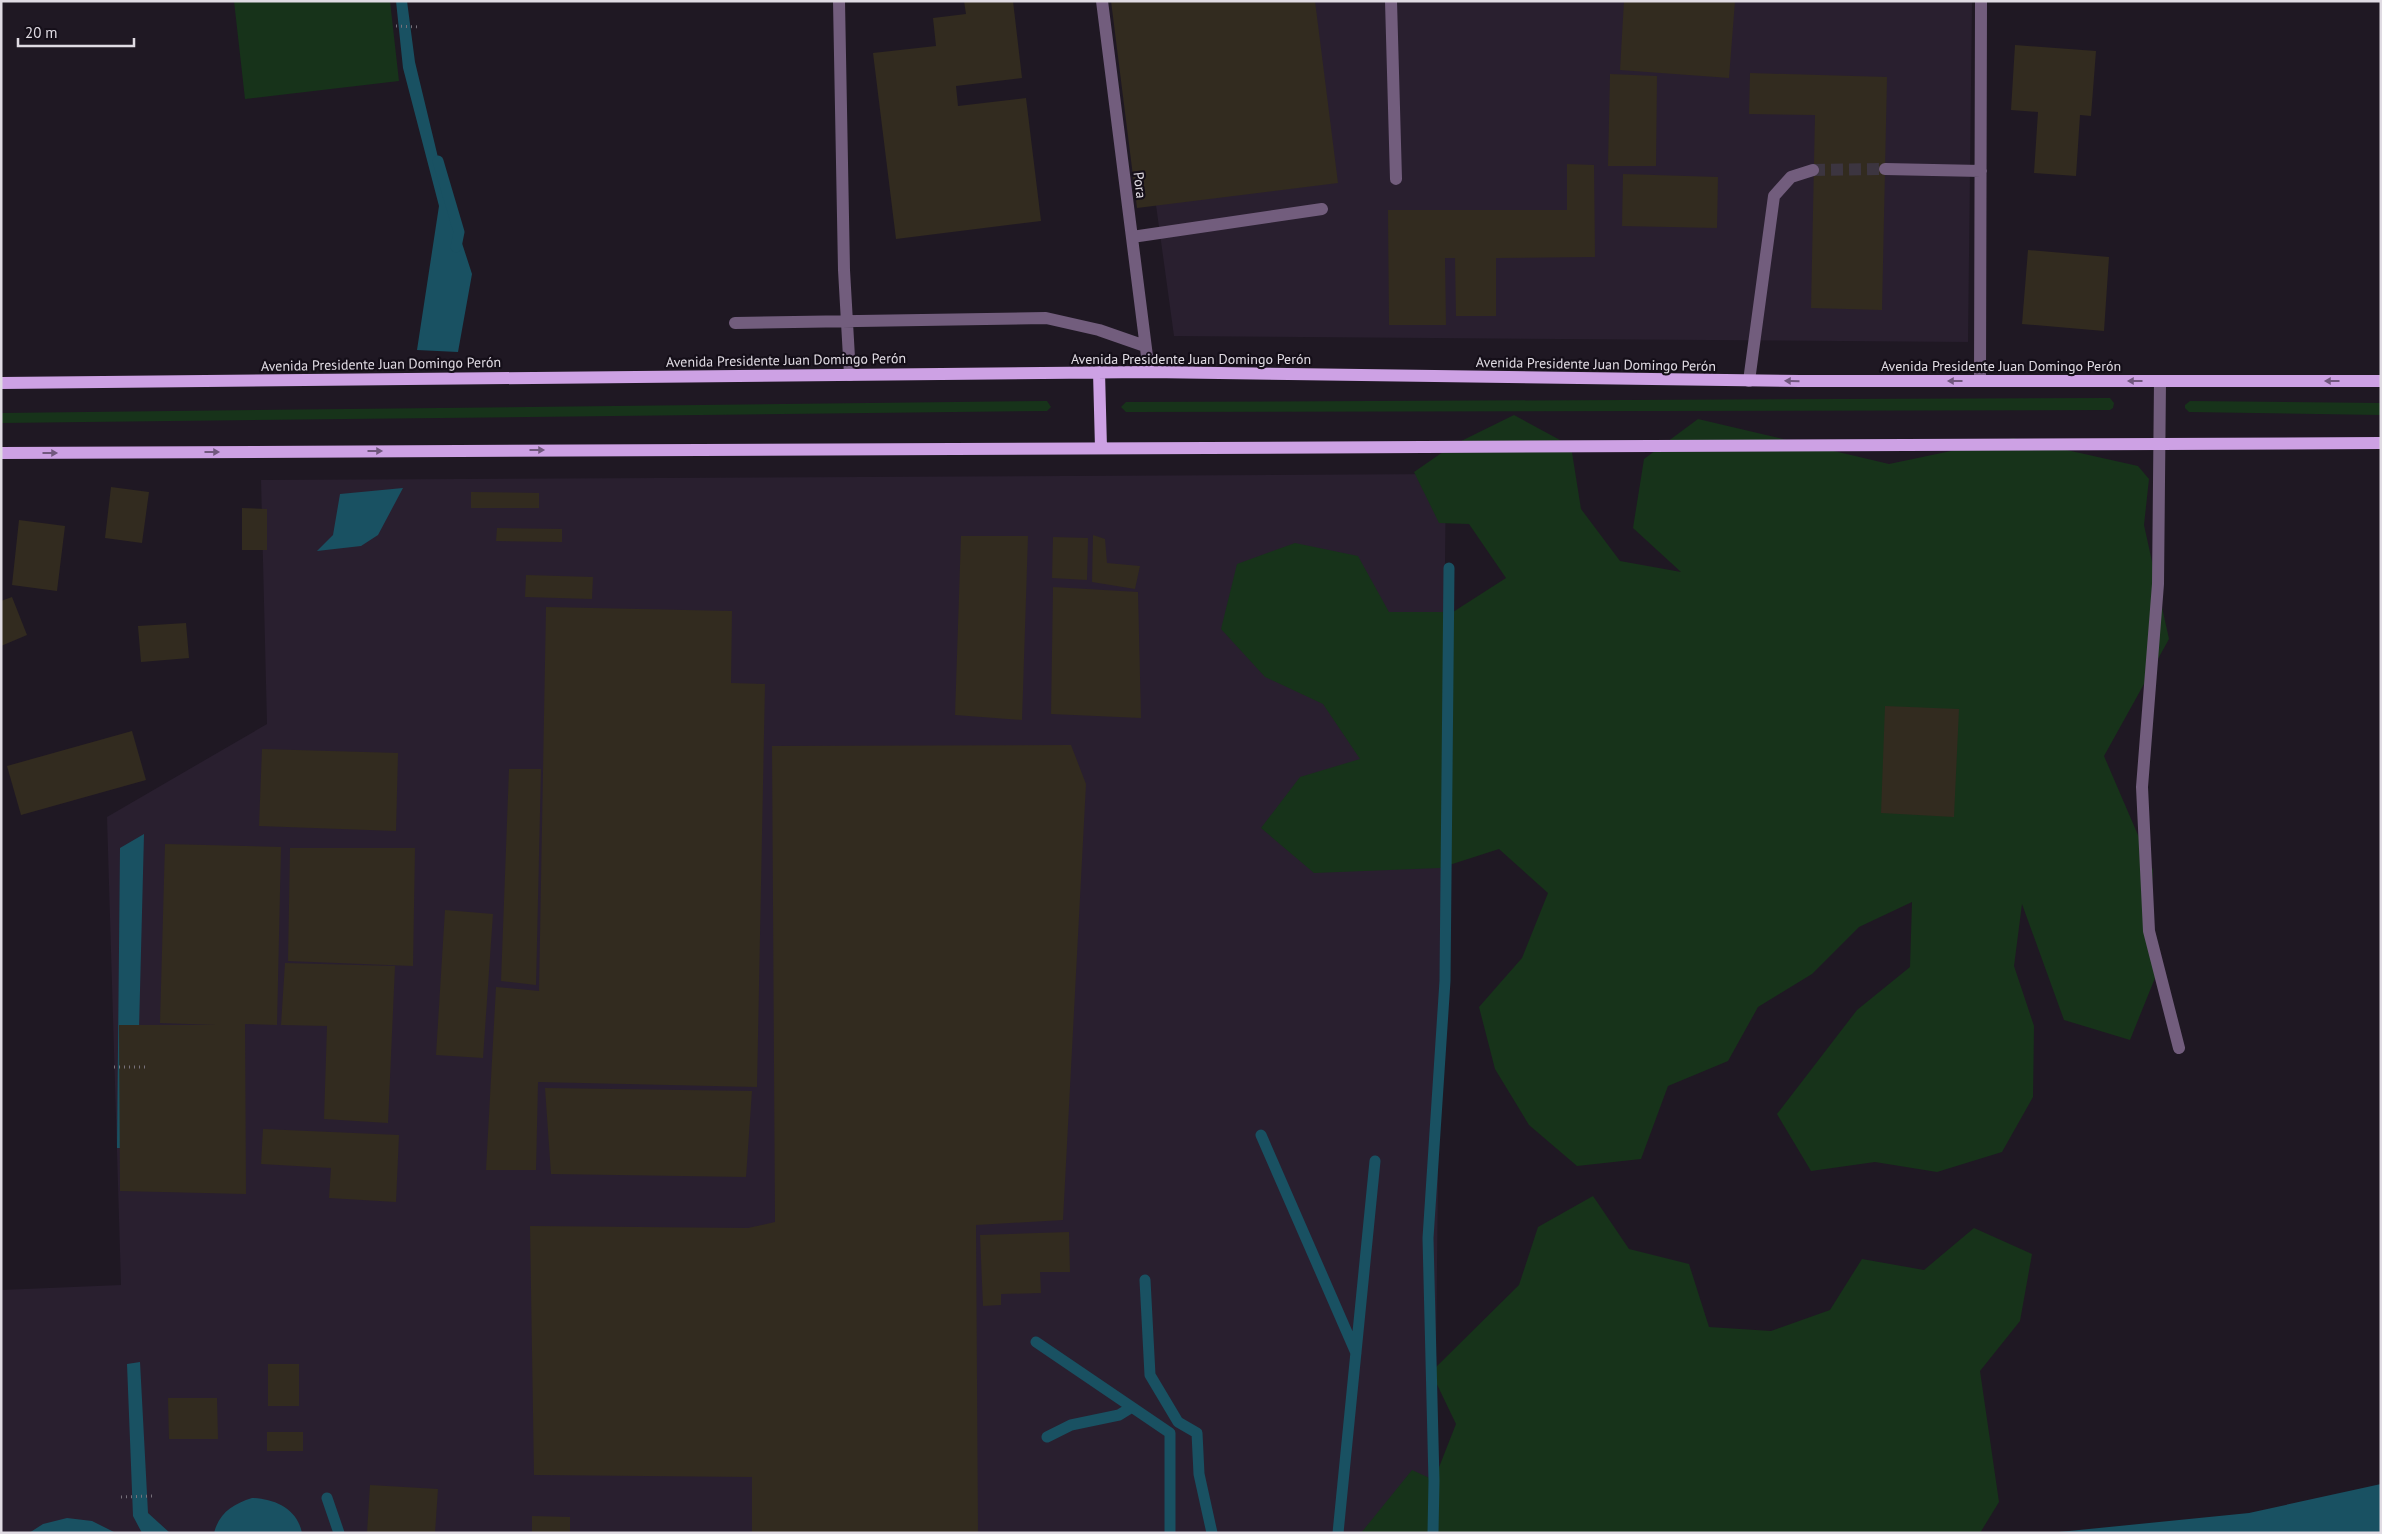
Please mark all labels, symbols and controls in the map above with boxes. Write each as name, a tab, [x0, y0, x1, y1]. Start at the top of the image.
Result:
scale bar	[18, 15, 134, 47]
text: 20 m	[25, 23, 58, 42]
street label: Pora	[1129, 171, 1151, 199]
street label: Avenida Presidente Juan Domingo Perón	[666, 349, 906, 371]
street label: Avenida Presidente Juan Domingo Perón	[1071, 350, 1311, 368]
street label: Avenida Presidente Juan Domingo Perón	[261, 353, 501, 375]
street label: Avenida Presidente Juan Domingo Perón	[1476, 353, 1716, 375]
street label: Avenida Presidente Juan Domingo Perón	[1881, 357, 2121, 375]
one-way arrow	[1784, 377, 1800, 385]
one-way arrow	[1946, 377, 1962, 385]
one-way arrow	[2126, 377, 2142, 385]
one-way arrow	[2324, 377, 2340, 385]
one-way arrow	[530, 446, 546, 454]
one-way arrow	[367, 447, 383, 455]
one-way arrow	[205, 448, 221, 456]
one-way arrow	[42, 449, 58, 457]

